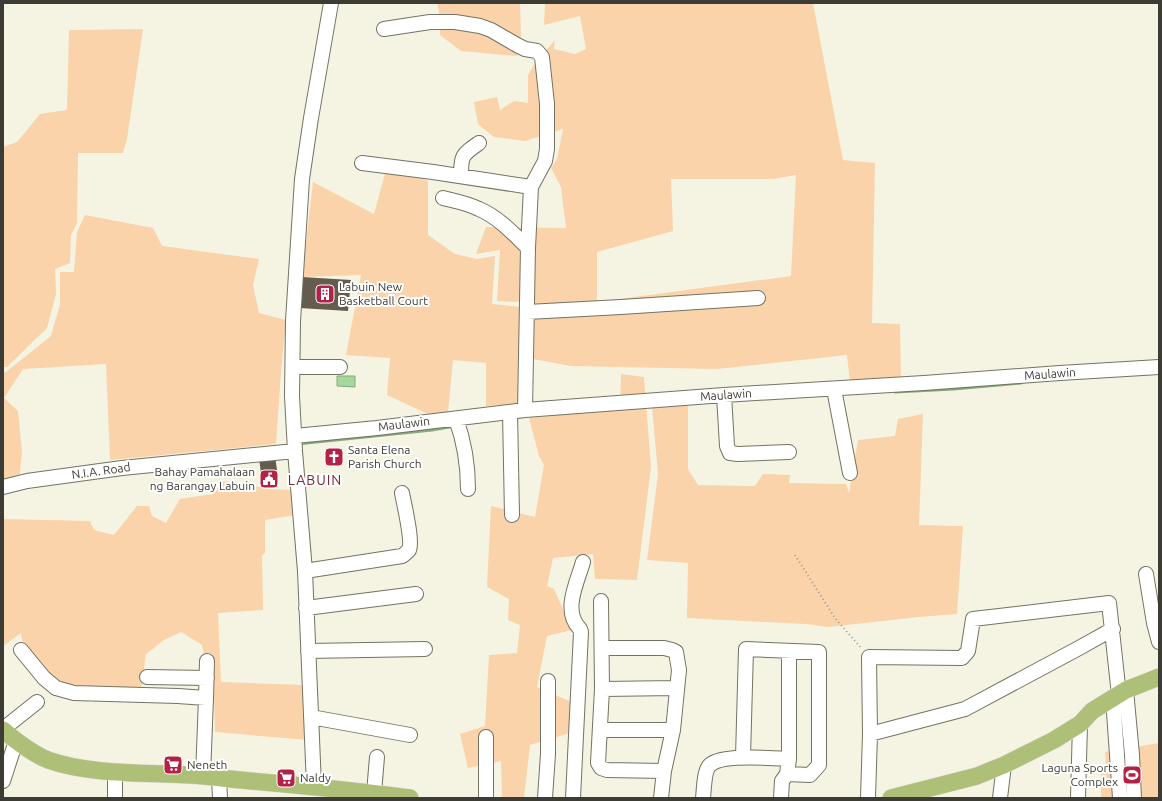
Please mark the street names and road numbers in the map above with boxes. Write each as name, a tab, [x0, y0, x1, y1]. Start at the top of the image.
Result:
street label: Maulawin	[1024, 365, 1076, 382]
street label: Maulawin	[700, 386, 752, 403]
street label: Maulawin	[377, 414, 430, 433]
street label: N.I.A. Road	[71, 460, 131, 481]

